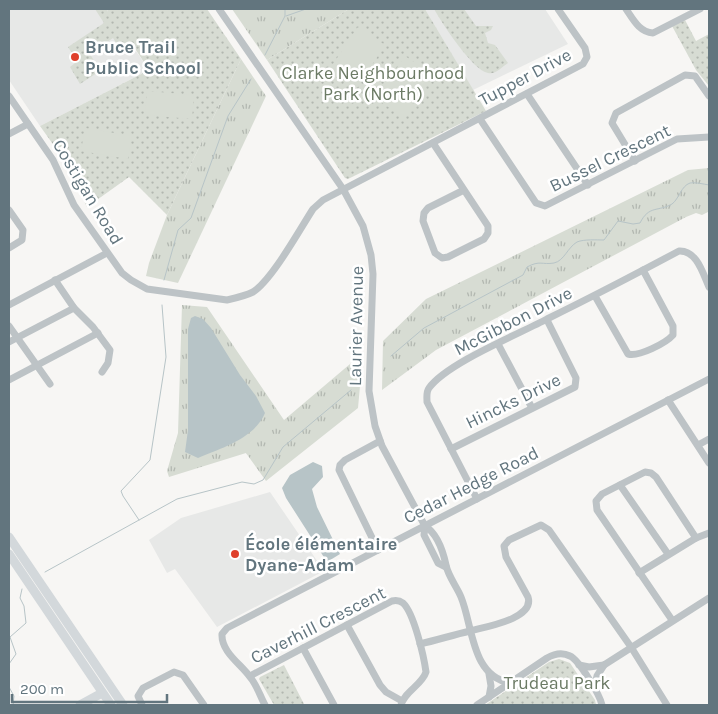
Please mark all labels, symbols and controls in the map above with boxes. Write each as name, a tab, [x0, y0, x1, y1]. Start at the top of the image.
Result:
place label: Bruce Trail Public School	[85, 36, 201, 79]
street label: Tupper Drive	[475, 43, 575, 111]
marker: Bruce Trail Public School	[69, 51, 81, 63]
park label: Clarke Neighbourhood Park (North)	[281, 62, 465, 105]
street label: Bussel Crescent	[546, 119, 674, 197]
street label: Costigan Road	[48, 135, 128, 249]
street label: Laurier Avenue	[344, 266, 368, 386]
street label: McGibbon Drive	[450, 282, 576, 360]
street label: Hincks Drive	[462, 368, 564, 434]
street label: Cedar Hedge Road	[400, 441, 542, 529]
place label: École élémentaire Dyane-Adam	[245, 532, 397, 576]
marker: École élémentaire Dyane-Adam	[229, 548, 241, 560]
street label: Caverhill Crescent	[247, 581, 389, 669]
scale bar	[12, 672, 168, 704]
park label: Trudeau Park	[504, 672, 610, 694]
text: 200 m	[20, 680, 64, 698]

